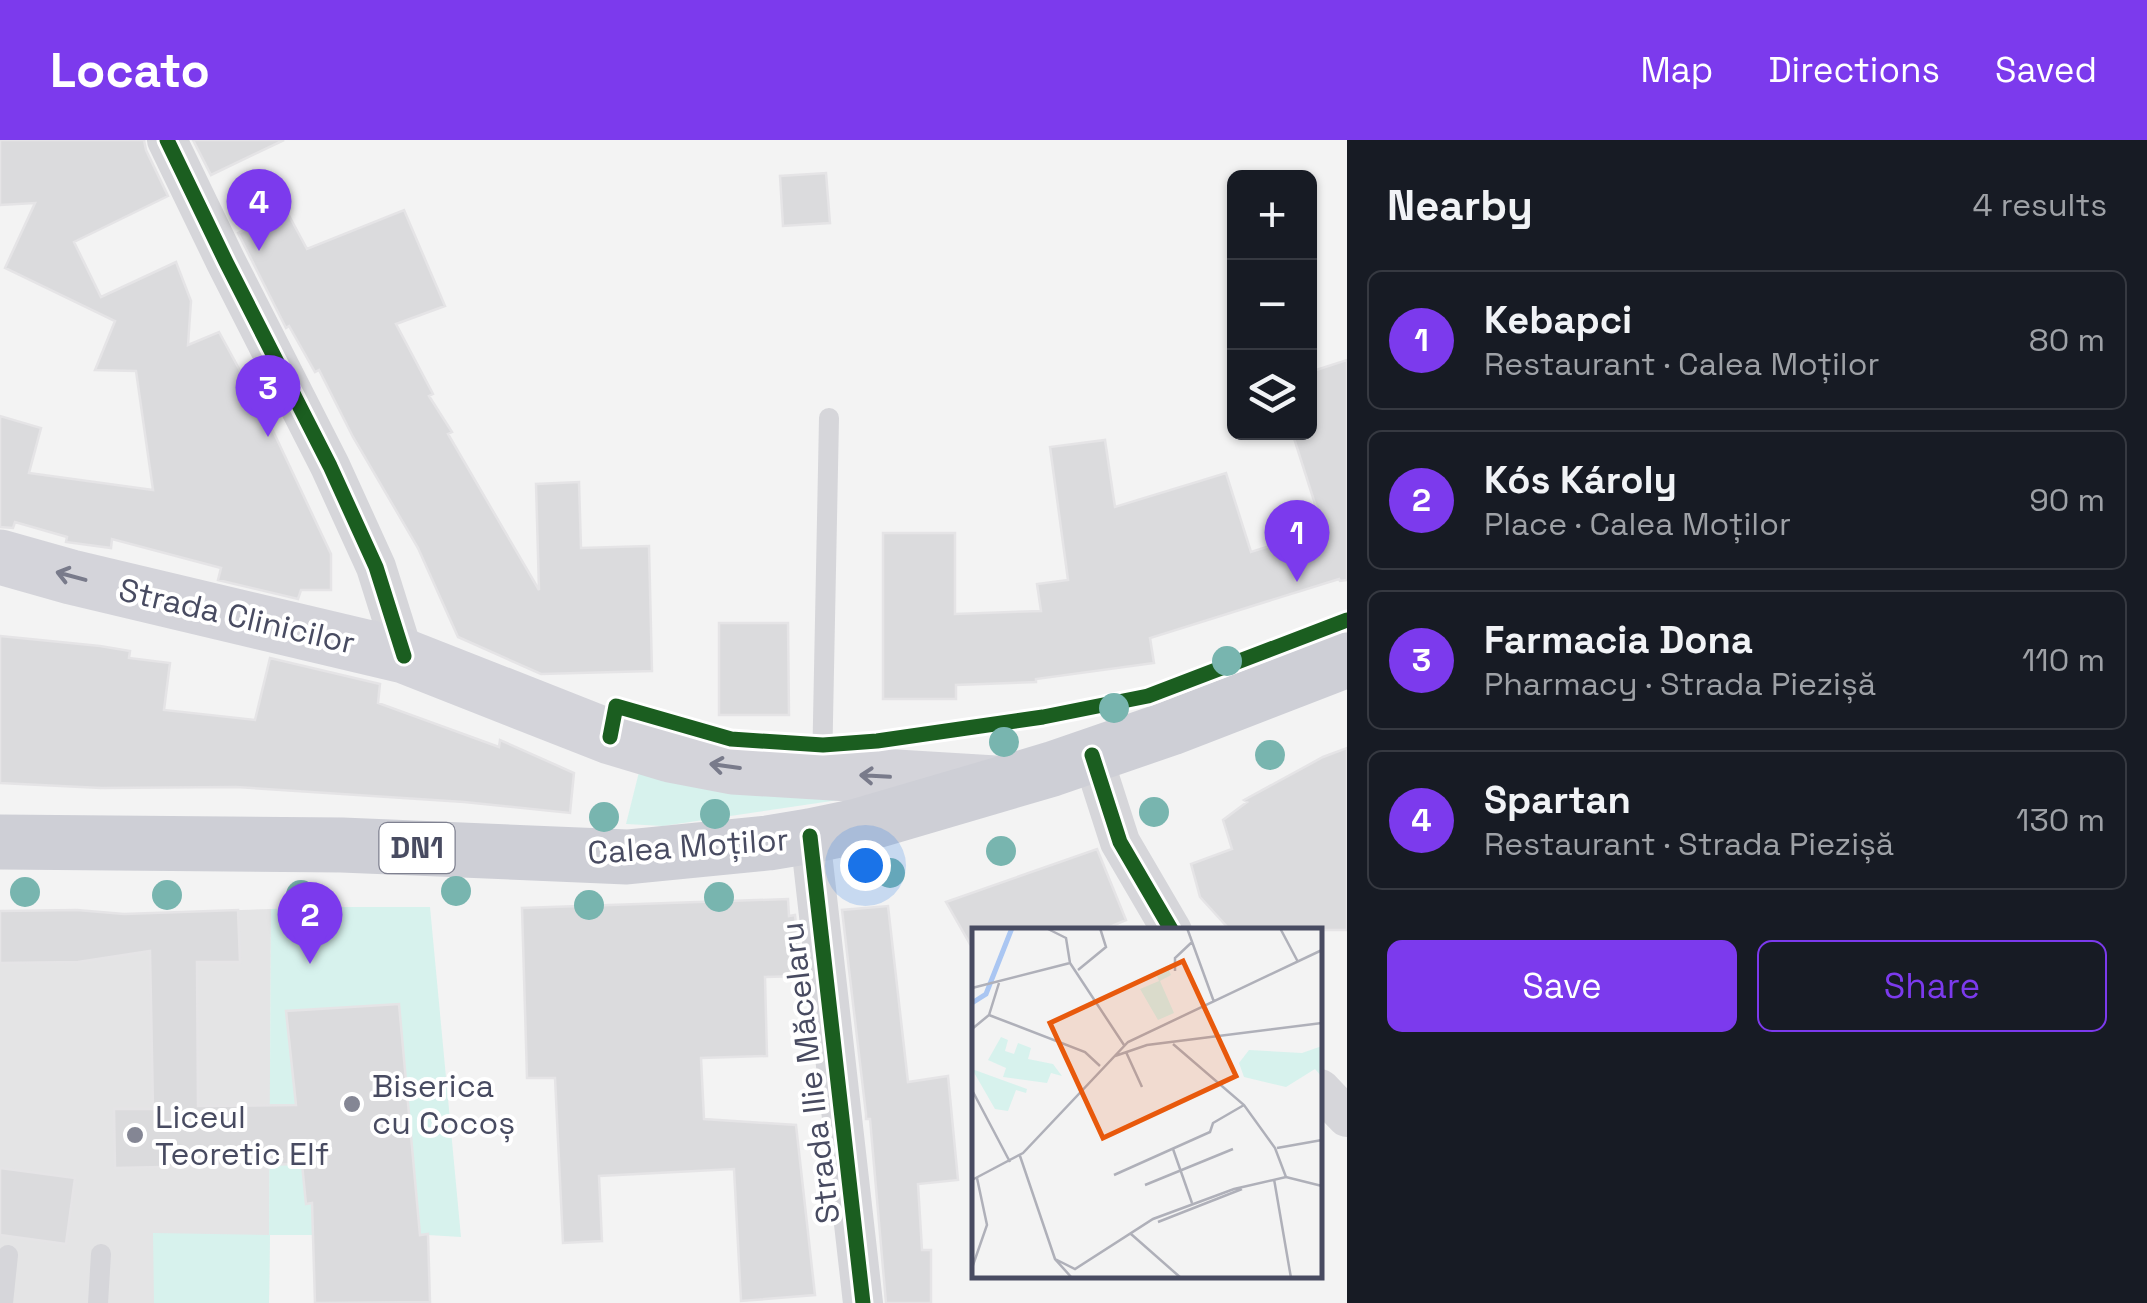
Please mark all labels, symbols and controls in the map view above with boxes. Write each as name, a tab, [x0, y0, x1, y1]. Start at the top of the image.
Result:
text: Locato	[50, 40, 210, 101]
text: Map	[1640, 48, 1713, 92]
text: Directions	[1768, 48, 1940, 92]
text: Saved	[1995, 48, 2097, 92]
pin: 4	[226, 168, 292, 251]
map controls	[1227, 170, 1317, 440]
button: +	[1227, 170, 1317, 260]
text: Nearby	[1387, 179, 1533, 232]
text: 4 results	[1972, 185, 2107, 225]
button: −	[1227, 260, 1317, 350]
text: Kebapci	[1484, 296, 1632, 344]
text: 1	[1414, 320, 1429, 360]
text: 80 m	[2029, 320, 2105, 360]
text: Restaurant · Calea Moților	[1484, 344, 1880, 384]
button: layers	[1227, 350, 1317, 440]
pin: 3	[236, 354, 300, 437]
text: Kós Károly	[1484, 456, 1677, 504]
text: 2	[1412, 480, 1431, 520]
text: 90 m	[2029, 480, 2105, 520]
pin: 1	[1264, 500, 1330, 582]
text: Place · Calea Moților	[1484, 504, 1791, 544]
one-way arrow	[56, 566, 87, 585]
street label: Strada Clinicilor	[115, 569, 359, 663]
text: Farmacia Dona	[1484, 616, 1753, 664]
text: 3	[1412, 640, 1431, 680]
text: 110 m	[2022, 640, 2105, 680]
text: Pharmacy · Strada Piezișă	[1484, 664, 1876, 704]
one-way arrow	[710, 756, 742, 774]
one-way arrow	[859, 766, 892, 785]
text: Spartan	[1484, 776, 1631, 824]
text: 4	[1411, 800, 1432, 840]
text: 130 m	[2016, 800, 2105, 840]
street label: Calea Moților	[586, 819, 790, 873]
road number: DN1	[380, 823, 454, 873]
text: Restaurant · Strada Piezișă	[1484, 824, 1894, 864]
your location	[840, 840, 891, 891]
pin: 2	[278, 882, 342, 964]
street label: Strada Ilie Măcelaru	[772, 920, 848, 1226]
inset map	[972, 928, 1322, 1278]
button: Save	[1387, 940, 1737, 1032]
button: Share	[1757, 940, 2107, 1032]
place label: Biserica cu Cocoș	[372, 1066, 515, 1143]
marker: Biserica cu Cocoș	[341, 1093, 363, 1115]
place label: Liceul Teoretic Elf	[155, 1097, 329, 1174]
marker: Liceul Teoretic Elf	[124, 1124, 146, 1146]

